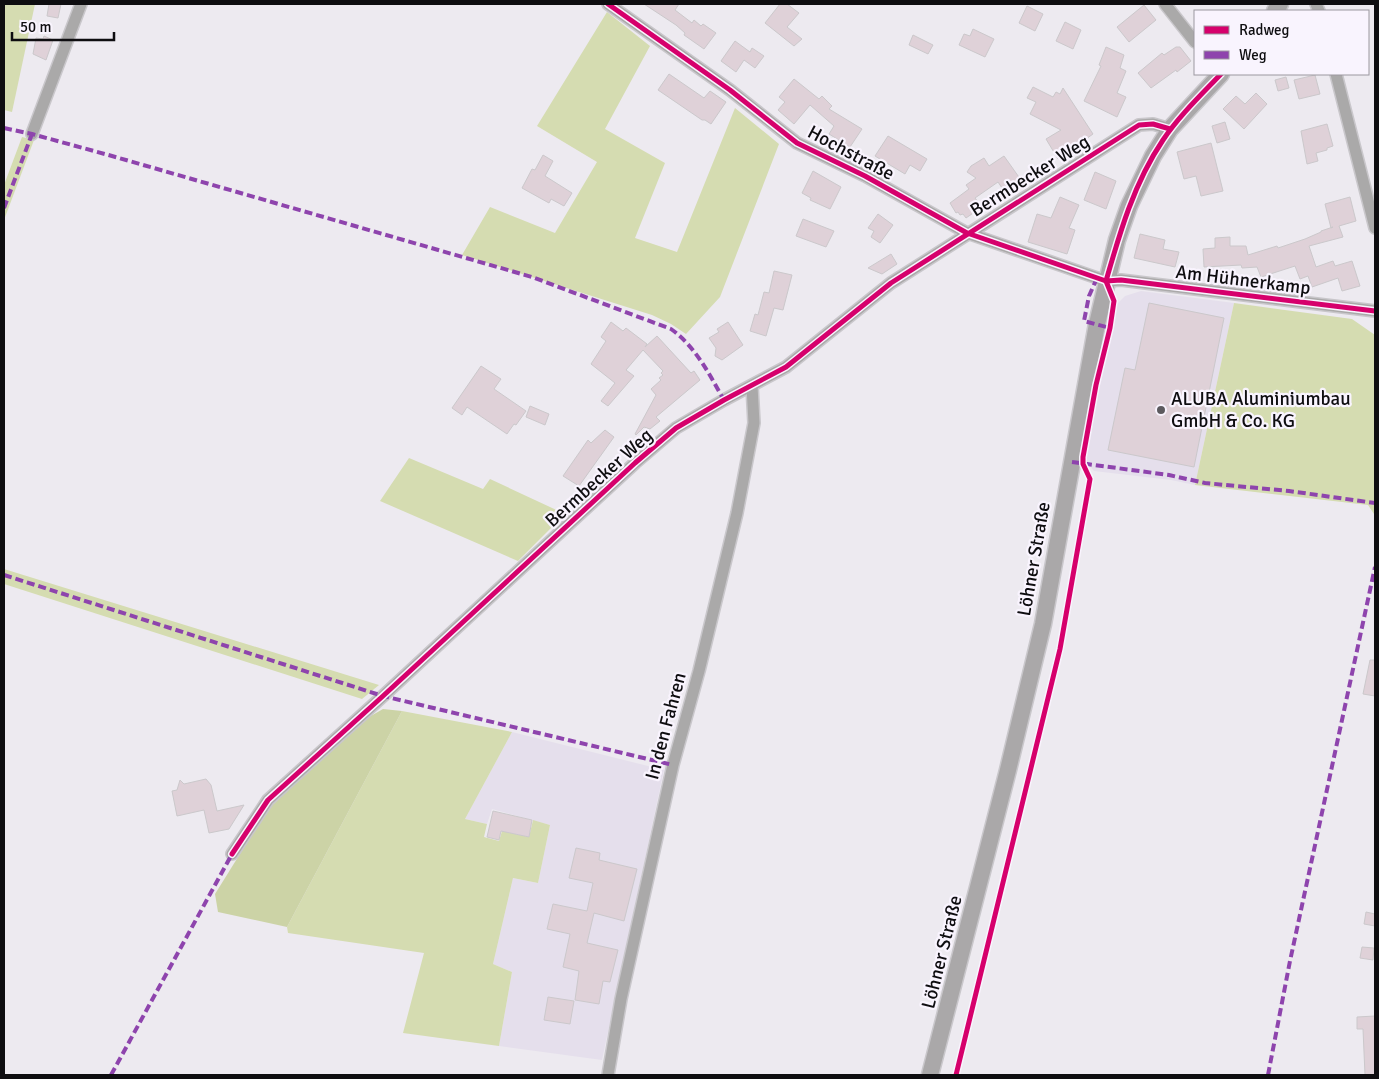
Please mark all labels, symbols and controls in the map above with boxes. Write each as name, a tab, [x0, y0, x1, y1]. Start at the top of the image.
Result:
scale bar	[12, 10, 115, 42]
legend	[1194, 10, 1369, 75]
text: 50 m	[20, 18, 51, 36]
text: Radweg	[1239, 21, 1290, 39]
text: Weg	[1239, 46, 1267, 64]
street label: Hochstraße	[803, 120, 899, 186]
street label: Bermbecker Weg	[966, 130, 1094, 222]
street label: Am Hühnerkamp	[1174, 260, 1312, 300]
place label: ALUBA Aluminiumbau GmbH & Co. KG	[1171, 387, 1351, 433]
marker: ALUBA Aluminiumbau GmbH & Co. KG	[1155, 404, 1167, 416]
street label: Bermbecker Weg	[540, 423, 658, 533]
street label: Löhner Straße	[1012, 500, 1056, 618]
street label: In den Fahren	[640, 670, 692, 782]
street label: Löhner Straße	[916, 893, 968, 1011]

